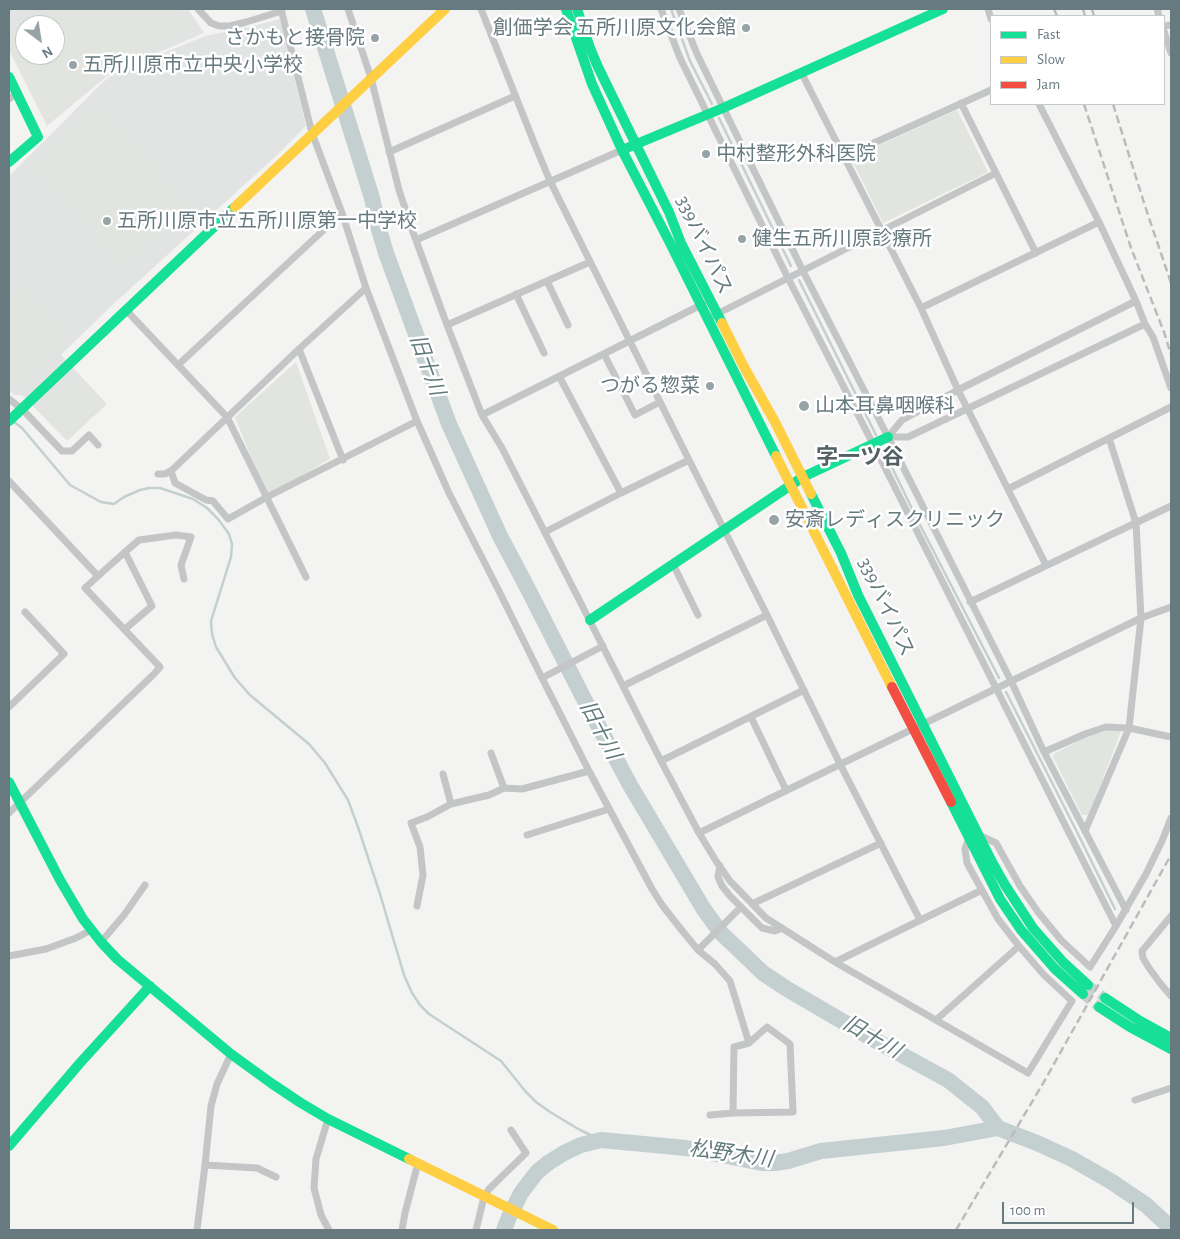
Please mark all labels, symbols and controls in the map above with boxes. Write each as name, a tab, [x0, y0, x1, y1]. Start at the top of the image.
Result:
north arrow	[15, 15, 65, 65]
legend	[990, 15, 1165, 105]
place label: 創価学会 五所川原文化会館	[493, 16, 736, 40]
marker: 創価学会 五所川原文化会館	[740, 22, 752, 34]
place label: さかもと接骨院	[225, 26, 365, 50]
text: Fast	[1037, 27, 1060, 42]
marker: さかもと接骨院	[369, 32, 381, 44]
text: N	[39, 43, 55, 61]
text: Slow	[1037, 52, 1065, 67]
place label: 五所川原市立中央小学校	[83, 53, 303, 77]
marker: 五所川原市立中央小学校	[67, 59, 79, 71]
text: Jam	[1037, 77, 1060, 92]
place label: 中村整形外科医院	[716, 142, 876, 166]
marker: 中村整形外科医院	[700, 148, 712, 160]
street label: 339バイパス	[671, 192, 737, 298]
place label: 五所川原市立五所川原第一中学校	[117, 209, 417, 233]
marker: 五所川原市立五所川原第一中学校	[101, 215, 113, 227]
place label: 健生五所川原診療所	[752, 227, 932, 251]
marker: 健生五所川原診療所	[736, 233, 748, 245]
water label: 旧十川	[404, 331, 450, 399]
place label: つがる惣菜	[600, 374, 700, 398]
marker: つがる惣菜	[704, 380, 716, 392]
place label: 山本耳鼻咽喉科	[815, 394, 955, 418]
marker: 山本耳鼻咽喉科	[797, 399, 811, 413]
district label: 字一ツ谷	[816, 444, 904, 470]
place label: 安斎レディスクリニック	[785, 508, 1005, 532]
marker: 安斎レディスクリニック	[767, 513, 781, 527]
street label: 339バイパス	[853, 554, 919, 660]
water label: 旧十川	[574, 696, 626, 764]
water label: 旧十川	[838, 1010, 906, 1064]
water label: 松野木川	[688, 1136, 774, 1172]
scale bar	[1005, 1192, 1138, 1224]
text: 100 m	[1010, 1203, 1045, 1218]

